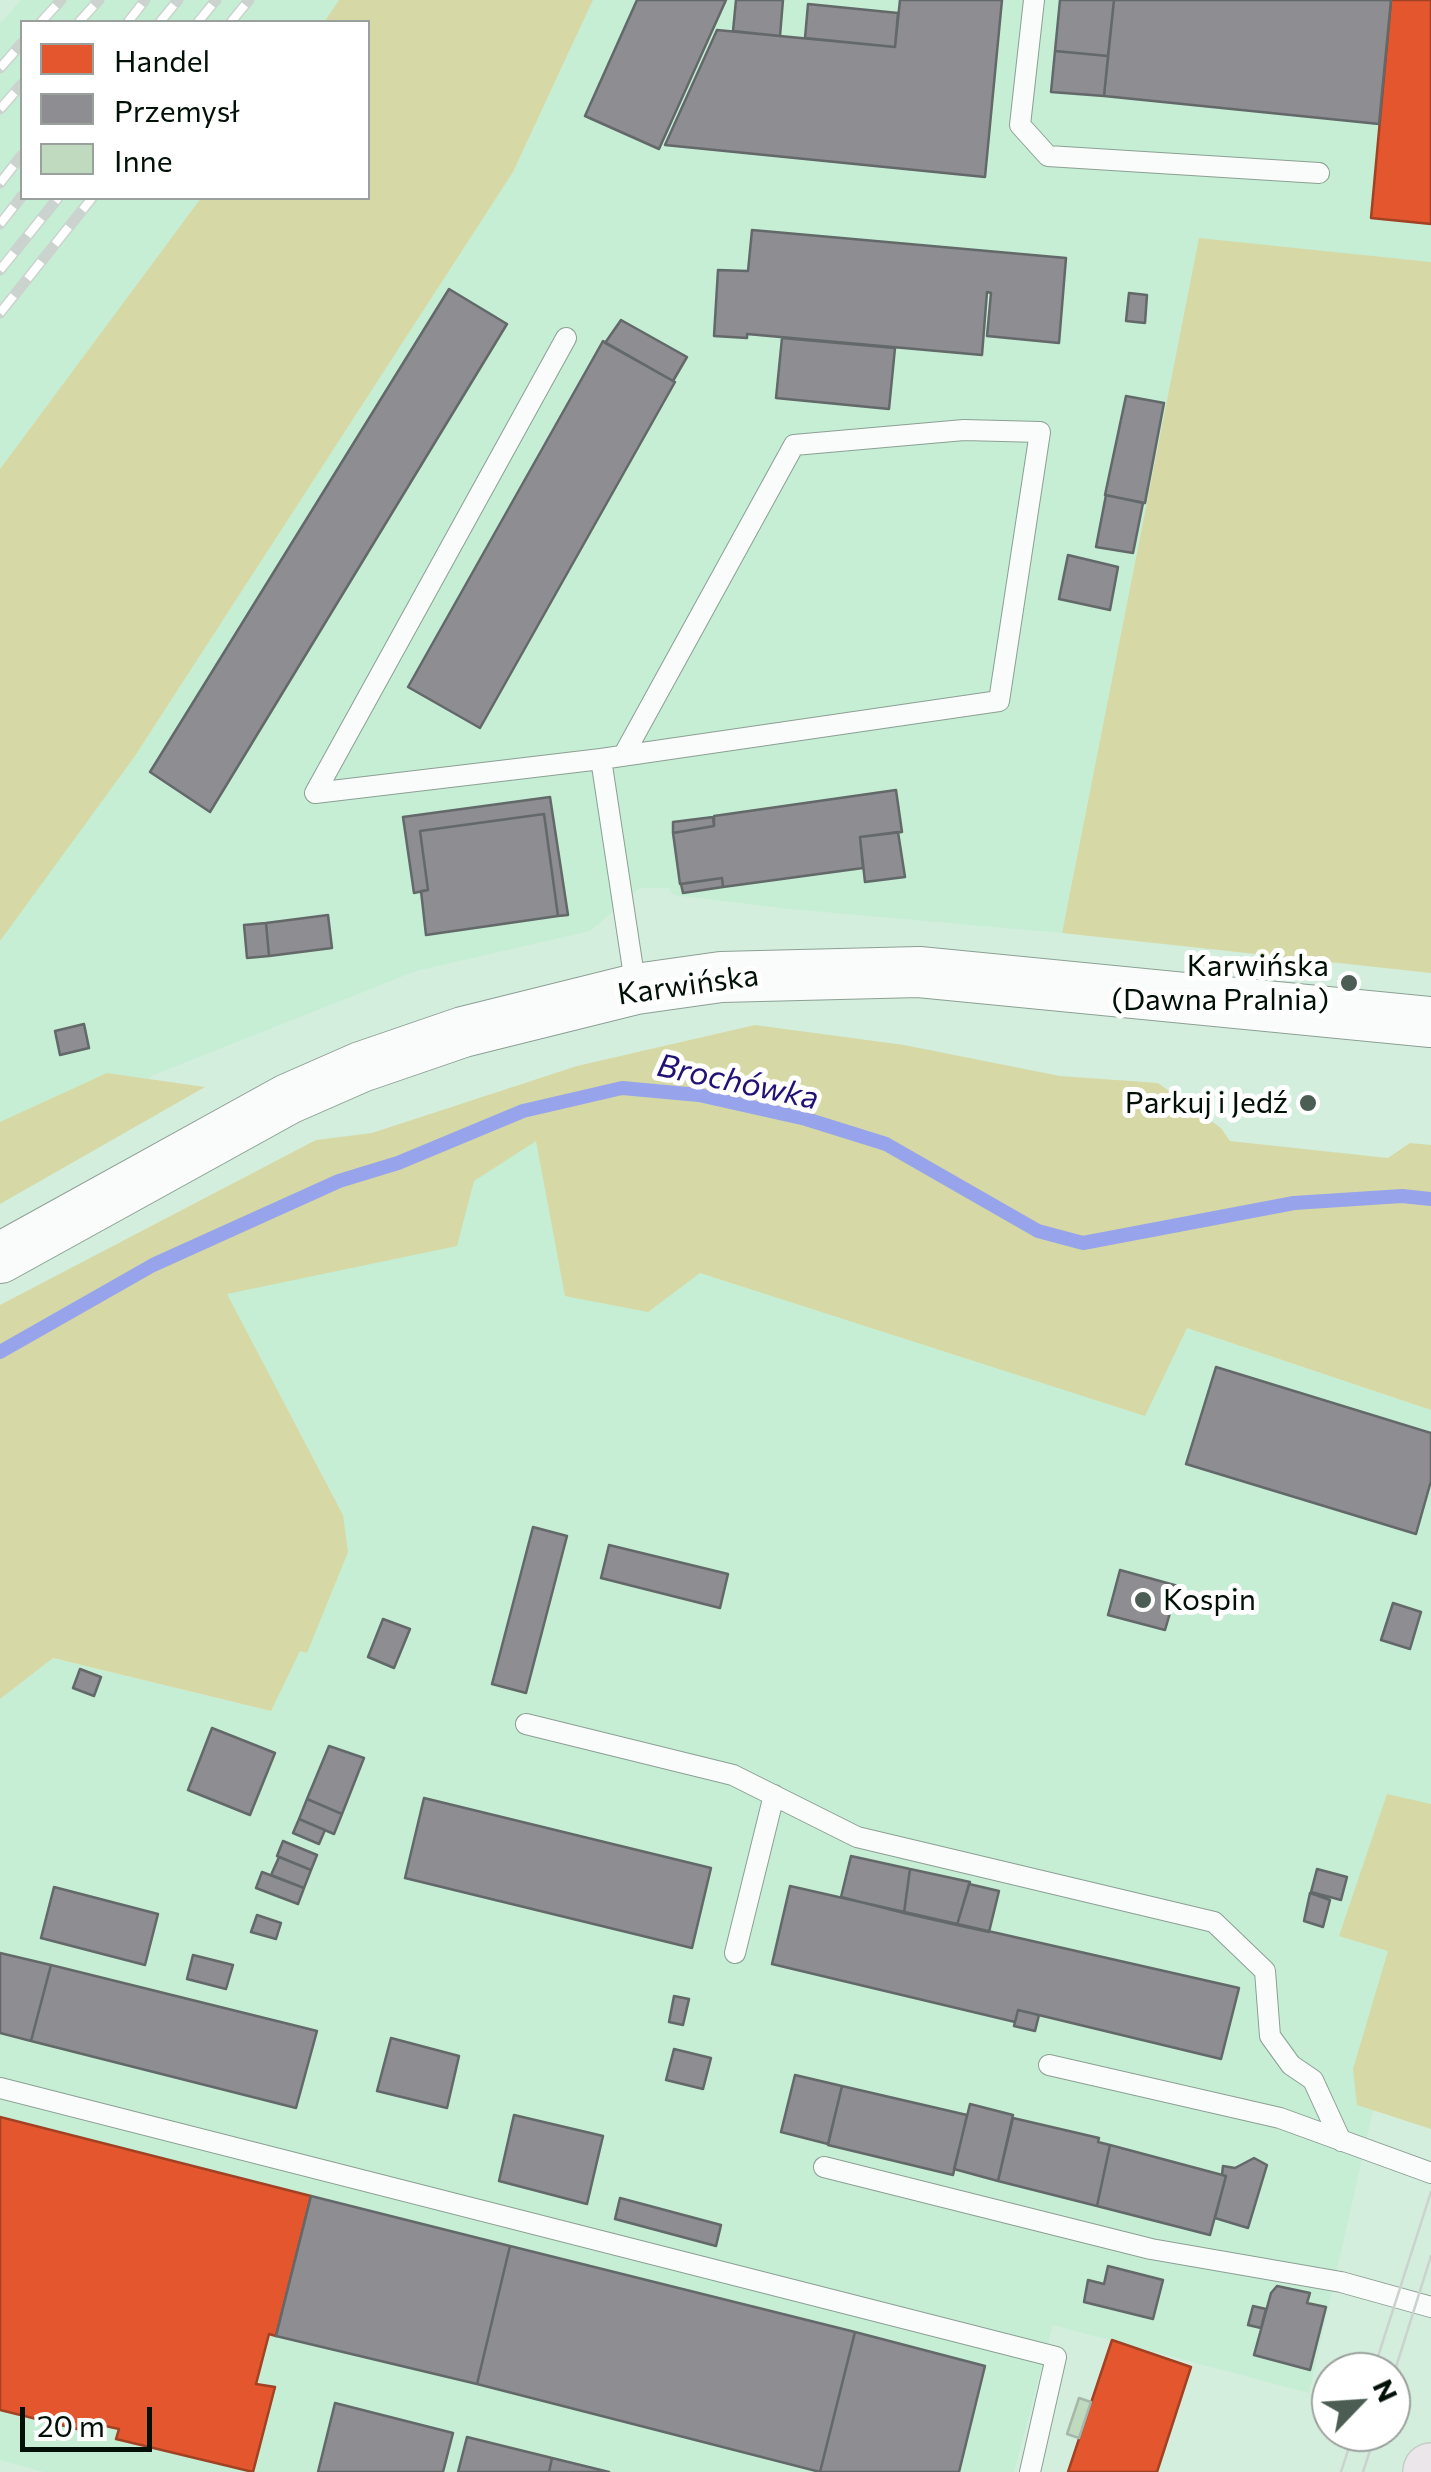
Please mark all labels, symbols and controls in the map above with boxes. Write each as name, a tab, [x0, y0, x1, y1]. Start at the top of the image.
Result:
legend	[20, 20, 370, 200]
text: Handel	[114, 41, 210, 78]
text: Przemysł	[114, 91, 239, 128]
text: Inne	[114, 141, 173, 178]
place label: Karwińska (Dawna Pralnia)	[1111, 948, 1329, 1018]
street label: Karwińska	[615, 957, 761, 1013]
marker: Karwińska (Dawna Pralnia)	[1338, 972, 1360, 994]
water label: Brochówka	[654, 1046, 822, 1118]
place label: Parkuj i Jedź	[1125, 1085, 1288, 1121]
marker: Parkuj i Jedź	[1297, 1092, 1319, 1114]
place label: Kospin	[1163, 1582, 1256, 1618]
marker: Kospin	[1132, 1589, 1154, 1611]
north arrow	[1311, 2352, 1411, 2452]
text: N	[1367, 2373, 1406, 2407]
scale bar	[25, 2387, 158, 2449]
text: 20 m	[37, 2406, 105, 2443]

